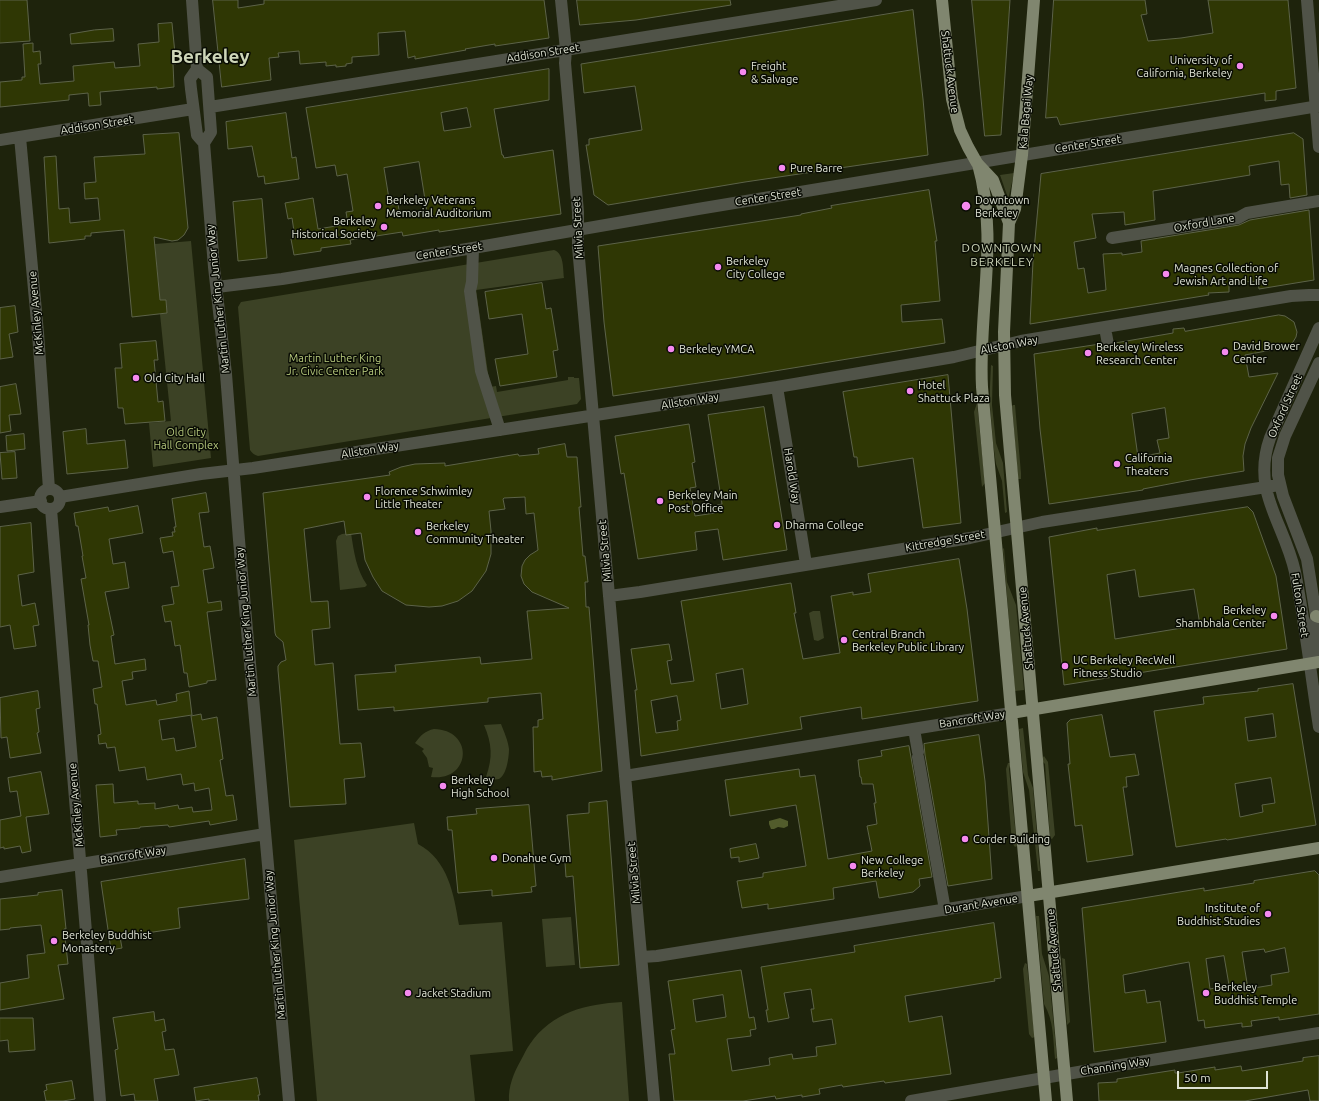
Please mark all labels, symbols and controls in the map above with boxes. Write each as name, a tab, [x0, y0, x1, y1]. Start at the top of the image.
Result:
street label: Shattuck Avenue	[938, 30, 962, 114]
street label: Addison Street	[506, 41, 580, 65]
district label: Berkeley	[170, 46, 250, 68]
place label: University of California, Berkeley	[1136, 53, 1232, 79]
place label: Freight & Salvage	[751, 59, 798, 85]
marker: University of California, Berkeley	[1235, 61, 1245, 71]
marker: Freight & Salvage	[738, 67, 748, 77]
street label: Kala Bagai Way	[1016, 75, 1036, 149]
street label: Addison Street	[60, 113, 134, 137]
street label: Center Street	[1054, 132, 1122, 156]
place label: Pure Barre	[790, 161, 843, 175]
marker: Pure Barre	[777, 163, 787, 173]
street label: Center Street	[734, 185, 802, 209]
place label: Berkeley Veterans Memorial Auditorium	[386, 193, 491, 219]
place label: Downtown Berkeley	[975, 193, 1030, 219]
street label: Milvia Street	[570, 197, 586, 259]
marker: Downtown Berkeley	[960, 200, 972, 212]
marker: Berkeley Veterans Memorial Auditorium	[373, 201, 383, 211]
street label: Oxford Lane	[1173, 211, 1235, 235]
place label: Berkeley Historical Society	[291, 214, 376, 240]
marker: Berkeley Historical Society	[379, 222, 389, 232]
street label: Martin Luther King Junior Way	[204, 224, 232, 374]
street label: Center Street	[415, 239, 483, 263]
district label: DOWNTOWN BERKELEY	[962, 241, 1042, 269]
place label: Berkeley City College	[726, 254, 785, 280]
place label: Magnes Collection of Jewish Art and Life	[1174, 261, 1278, 287]
marker: Berkeley City College	[713, 262, 723, 272]
marker: Magnes Collection of Jewish Art and Life	[1161, 269, 1171, 279]
street label: McKinley Avenue	[26, 270, 46, 356]
street label: Allston Way	[979, 333, 1039, 357]
place label: David Brower Center	[1233, 339, 1300, 365]
place label: Berkeley Wireless Research Center	[1096, 340, 1183, 366]
place label: Berkeley YMCA	[679, 342, 755, 356]
marker: Berkeley YMCA	[666, 344, 676, 354]
marker: David Brower Center	[1220, 347, 1230, 357]
marker: Berkeley Wireless Research Center	[1083, 348, 1093, 358]
park label: Martin Luther King Jr. Civic Center Park	[286, 351, 384, 377]
place label: Old City Hall	[144, 371, 205, 385]
street label: Oxford Street	[1265, 372, 1305, 440]
marker: Old City Hall	[131, 373, 141, 383]
place label: Hotel Shattuck Plaza	[918, 378, 990, 404]
marker: Hotel Shattuck Plaza	[905, 386, 915, 396]
street label: Allston Way	[660, 390, 720, 412]
park label: Old City Hall Complex	[153, 425, 219, 451]
street label: Allston Way	[340, 439, 400, 461]
street label: Harold Way	[781, 447, 803, 505]
place label: California Theaters	[1125, 451, 1172, 477]
marker: California Theaters	[1112, 459, 1122, 469]
place label: Florence Schwimley Little Theater	[375, 484, 472, 510]
place label: Berkeley Main Post Office	[668, 488, 738, 514]
marker: Florence Schwimley Little Theater	[362, 492, 372, 502]
marker: Berkeley Main Post Office	[655, 496, 665, 506]
place label: Dharma College	[785, 518, 864, 532]
place label: Berkeley Community Theater	[426, 519, 524, 545]
street label: Milvia Street	[596, 520, 614, 582]
marker: Dharma College	[772, 520, 782, 530]
marker: Berkeley Community Theater	[413, 527, 423, 537]
street label: Kittredge Street	[904, 528, 986, 554]
street label: Martin Luther King Junior Way	[233, 547, 259, 697]
street label: Fulton Street	[1288, 572, 1312, 638]
street label: Shattuck Avenue	[1016, 586, 1036, 670]
place label: Berkeley Shambhala Center	[1176, 603, 1266, 629]
marker: Berkeley Shambhala Center	[1269, 611, 1279, 621]
place label: Central Branch Berkeley Public Library	[852, 627, 964, 653]
marker: Central Branch Berkeley Public Library	[839, 635, 849, 645]
place label: UC Berkeley RecWell Fitness Studio	[1073, 653, 1175, 679]
marker: UC Berkeley RecWell Fitness Studio	[1060, 661, 1070, 671]
street label: Bancroft Way	[938, 707, 1006, 731]
street label: McKinley Avenue	[66, 762, 86, 848]
place label: Berkeley High School	[451, 773, 509, 799]
marker: Berkeley High School	[438, 781, 448, 791]
place label: Corder Building	[973, 832, 1050, 846]
marker: Corder Building	[960, 834, 970, 844]
street label: Milvia Street	[625, 842, 643, 904]
street label: Bancroft Way	[99, 843, 167, 867]
place label: Donahue Gym	[502, 851, 571, 865]
marker: Donahue Gym	[489, 853, 499, 863]
place label: New College Berkeley	[861, 853, 923, 879]
marker: New College Berkeley	[848, 861, 858, 871]
street label: Martin Luther King Junior Way	[262, 870, 288, 1020]
street label: Durant Avenue	[943, 892, 1019, 916]
place label: Institute of Buddhist Studies	[1177, 901, 1260, 927]
street label: Shattuck Avenue	[1044, 908, 1064, 992]
marker: Institute of Buddhist Studies	[1263, 909, 1273, 919]
place label: Berkeley Buddhist Monastery	[62, 928, 152, 954]
marker: Berkeley Buddhist Monastery	[49, 936, 59, 946]
place label: Berkeley Buddhist Temple	[1214, 980, 1297, 1006]
place label: Jacket Stadium	[416, 986, 491, 1000]
marker: Jacket Stadium	[403, 988, 413, 998]
marker: Berkeley Buddhist Temple	[1201, 988, 1211, 998]
street label: Channing Way	[1079, 1054, 1151, 1078]
scale bar	[1179, 1063, 1270, 1089]
text: 50 m	[1184, 1071, 1211, 1084]

